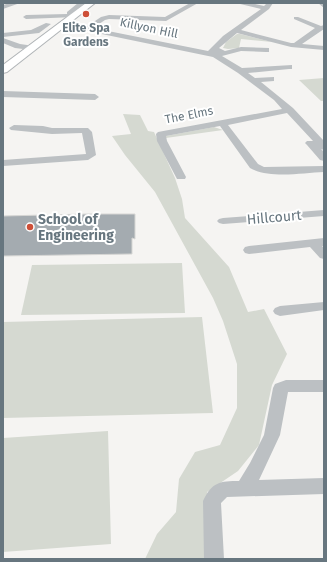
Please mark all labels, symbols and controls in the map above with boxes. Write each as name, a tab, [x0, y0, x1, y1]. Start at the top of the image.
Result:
marker: Elite Spa Gardens	[81, 9, 91, 19]
street label: Killyon Hill	[119, 15, 180, 41]
place label: Elite Spa Gardens	[62, 21, 110, 49]
street label: The Elms	[164, 103, 215, 127]
street label: Hillcourt	[246, 207, 303, 228]
place label: School of Engineering	[38, 211, 114, 244]
marker: School of Engineering	[25, 222, 35, 232]

